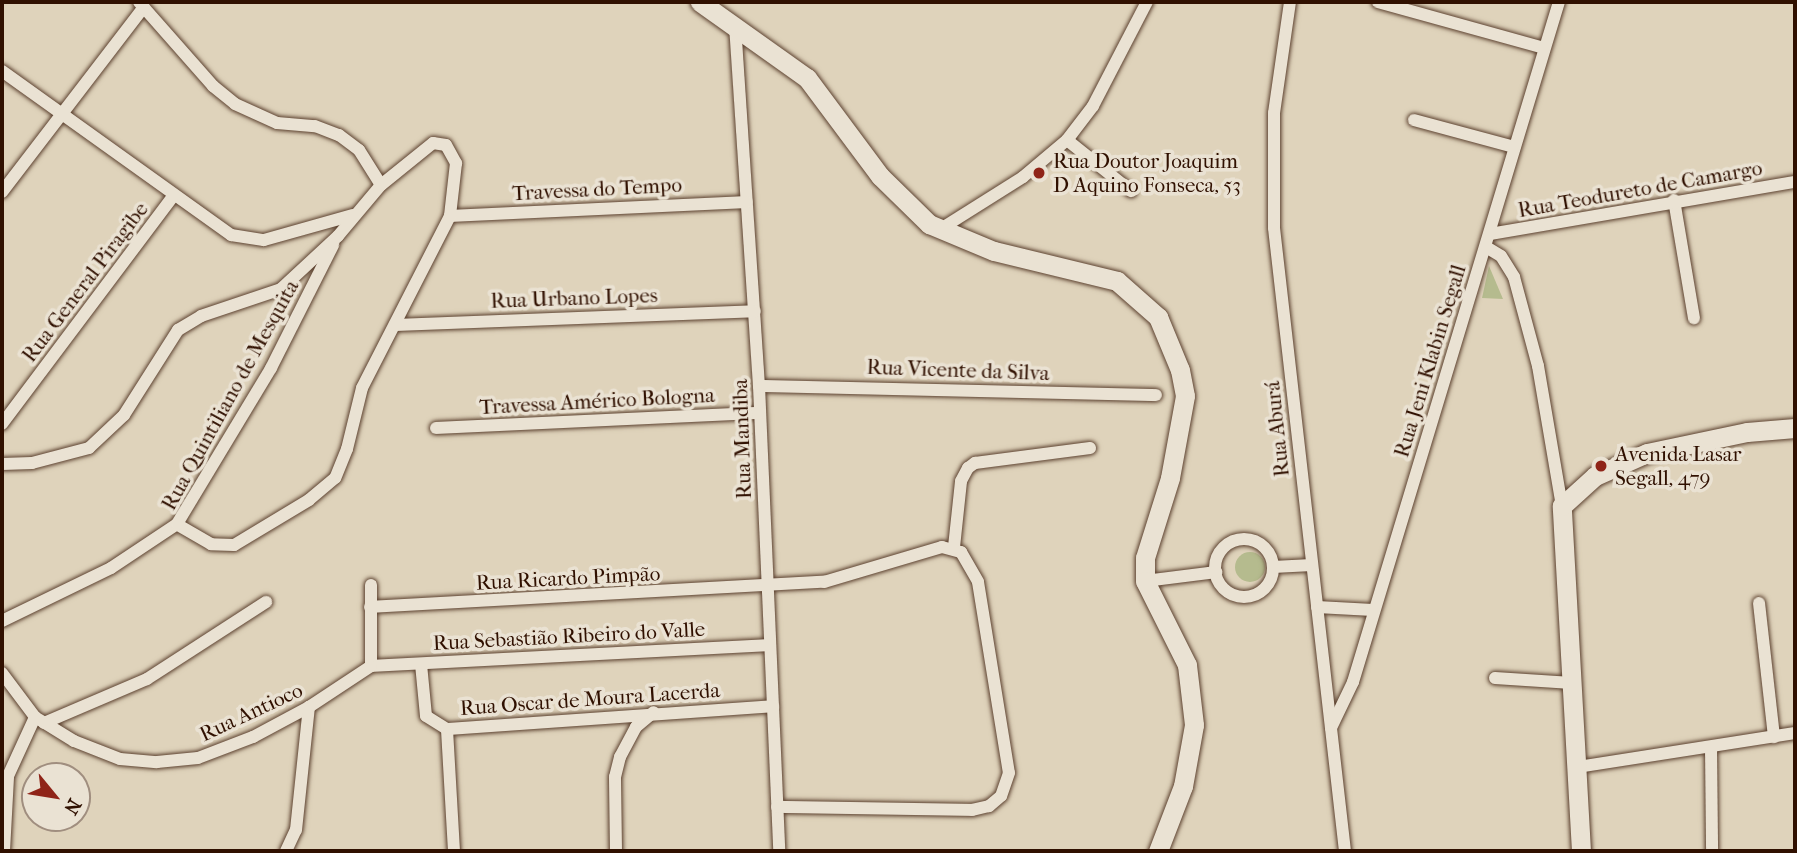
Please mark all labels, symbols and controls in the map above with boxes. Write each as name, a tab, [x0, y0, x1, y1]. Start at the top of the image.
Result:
place label: Rua Doutor Joaquim D Aquino Fonseca, 53	[1053, 148, 1241, 198]
street label: Rua Teodureto de Camargo	[1516, 155, 1764, 223]
marker: Rua Doutor Joaquim D Aquino Fonseca, 53	[1031, 165, 1047, 181]
street label: Travessa do Tempo	[511, 172, 683, 206]
street label: Rua General Piragibe	[17, 197, 153, 367]
street label: Rua Jeni Klabin Segall	[1389, 262, 1471, 460]
street label: Rua Quintiliano de Mesquita	[156, 275, 304, 515]
street label: Rua Urbano Lopes	[490, 282, 658, 314]
street label: Rua Vicente da Silva	[866, 354, 1050, 386]
street label: Rua Mandiba	[727, 378, 757, 500]
street label: Rua Aburá	[1259, 380, 1295, 478]
street label: Travessa Américo Bologna	[479, 382, 715, 420]
place label: Avenida Lasar Segall, 479	[1615, 441, 1741, 491]
marker: Avenida Lasar Segall, 479	[1593, 458, 1609, 474]
street label: Rua Ricardo Pimpão	[475, 561, 661, 595]
street label: Rua Sebastião Ribeiro do Valle	[432, 616, 706, 656]
street label: Rua Antioco	[195, 677, 307, 747]
street label: Rua Oscar de Moura Lacerda	[459, 677, 721, 721]
north arrow	[21, 762, 91, 832]
text: N	[59, 795, 86, 818]

